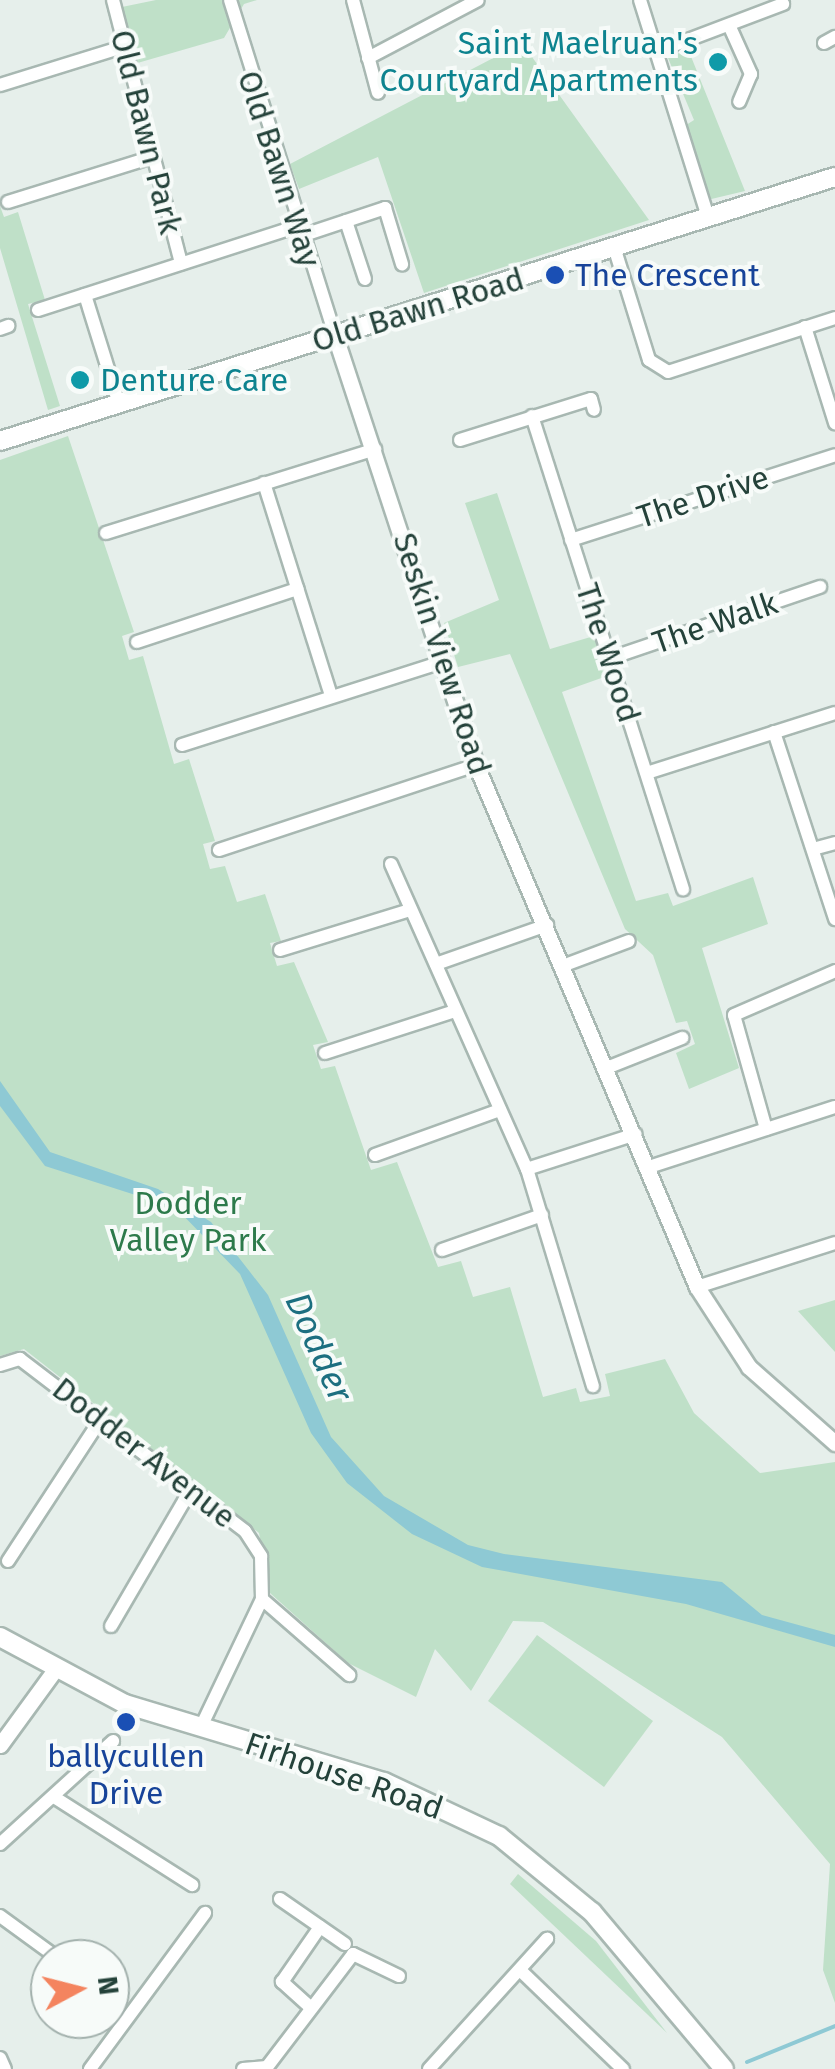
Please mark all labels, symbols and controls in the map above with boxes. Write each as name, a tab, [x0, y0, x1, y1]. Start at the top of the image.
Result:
place label: Saint Maelruan's Courtyard Apartments	[380, 25, 698, 100]
street label: Old Bawn Park	[102, 26, 190, 238]
marker: Saint Maelruan's Courtyard Apartments	[707, 51, 729, 73]
street label: Old Bawn Way	[229, 66, 329, 272]
place label: The Crescent	[575, 256, 760, 294]
street label: Old Bawn Road	[307, 260, 529, 360]
marker: The Crescent	[544, 264, 566, 286]
place label: Denture Care	[100, 361, 288, 399]
marker: Denture Care	[69, 369, 91, 391]
street label: The Drive	[632, 458, 774, 536]
street label: Seskin View Road	[385, 528, 499, 780]
street label: The Wood	[568, 579, 648, 727]
street label: The Walk	[648, 584, 782, 662]
park label: Dodder Valley Park	[110, 1185, 266, 1260]
water label: Dodder	[276, 1286, 362, 1408]
street label: Dodder Avenue	[45, 1370, 243, 1536]
marker: ballycullen Drive	[115, 1711, 137, 1733]
street label: Firhouse Road	[240, 1724, 448, 1828]
place label: ballycullen Drive	[47, 1738, 205, 1813]
north arrow	[30, 1939, 130, 2039]
text: N	[91, 1974, 126, 1997]

